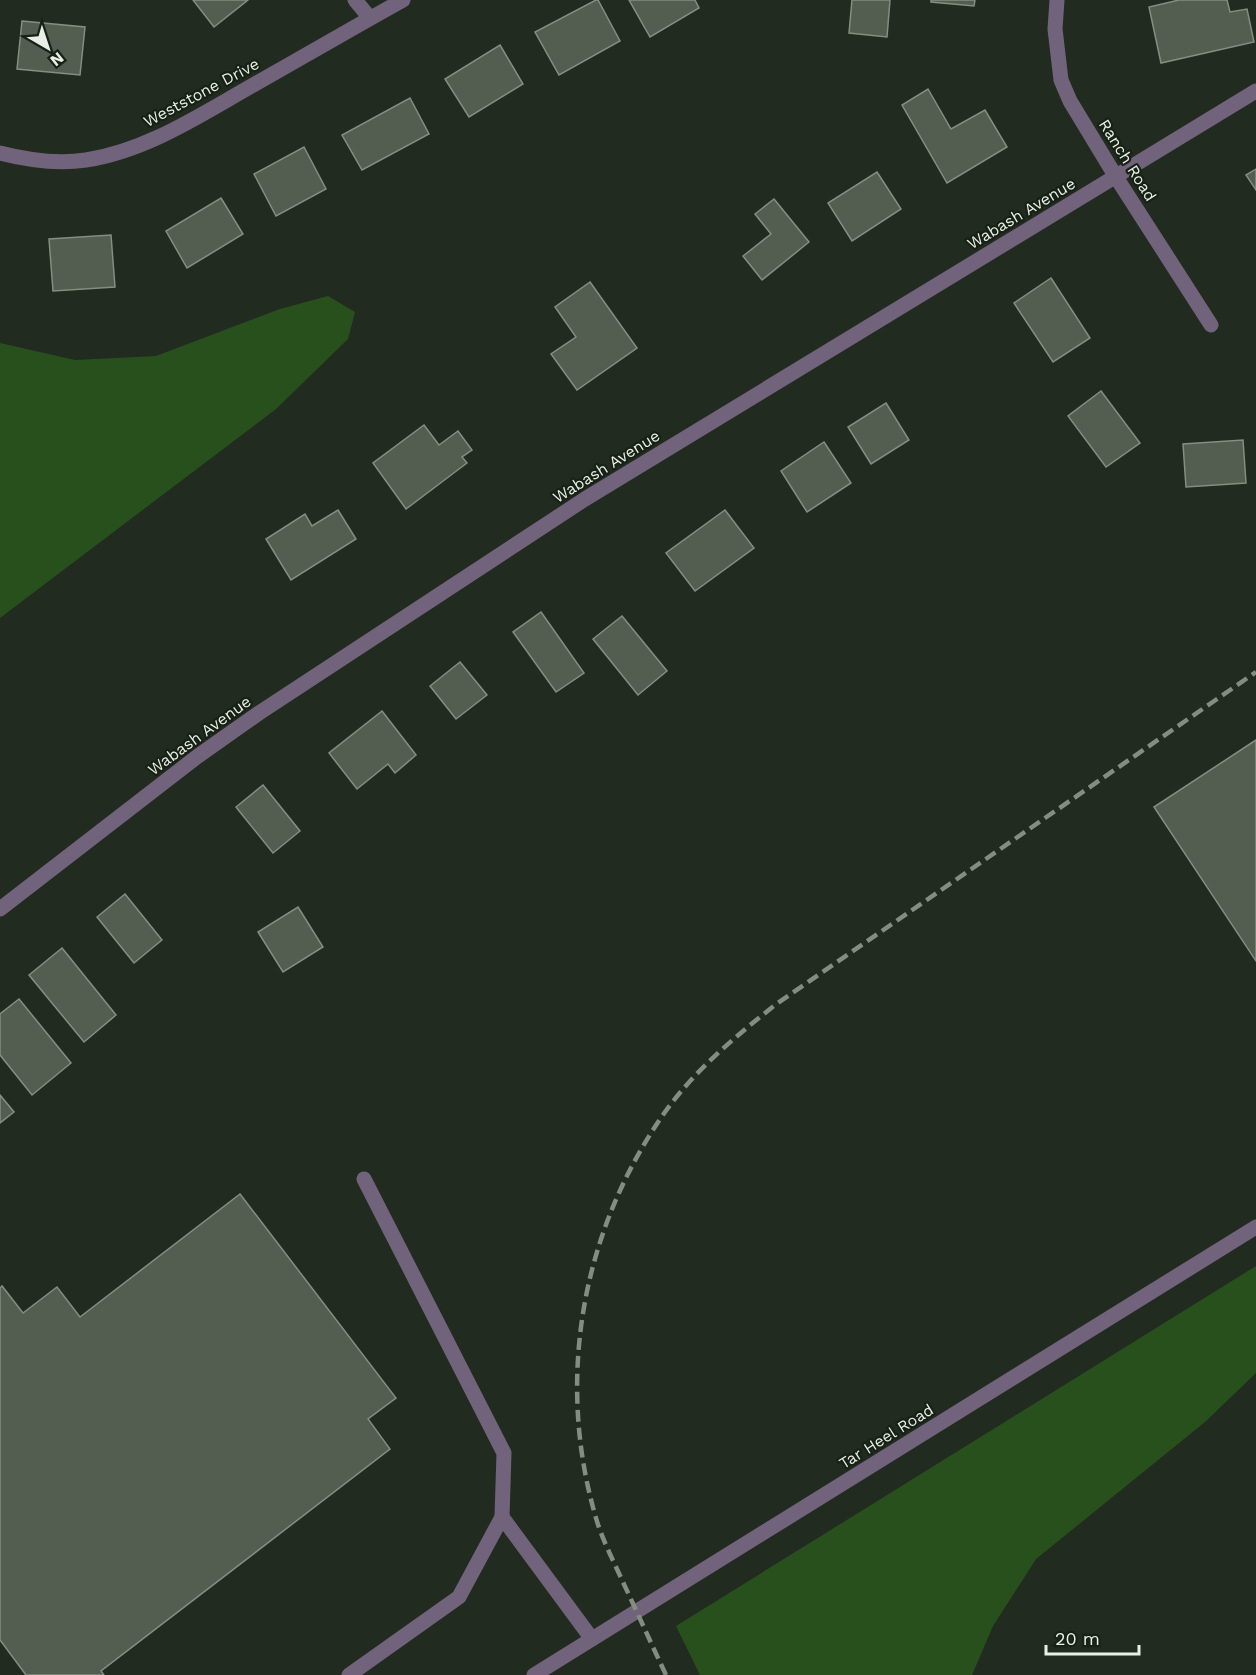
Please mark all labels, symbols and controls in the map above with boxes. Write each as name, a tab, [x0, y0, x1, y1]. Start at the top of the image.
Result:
north arrow	[18, 18, 78, 78]
text: N	[47, 48, 68, 70]
street label: Weststone Drive	[140, 54, 262, 131]
street label: Ranch Road	[1095, 116, 1160, 205]
street label: Wabash Avenue	[964, 174, 1079, 253]
street label: Wabash Avenue	[549, 426, 663, 507]
street label: Wabash Avenue	[144, 692, 254, 779]
street label: Tar Heel Road	[836, 1400, 937, 1473]
scale bar	[1046, 1618, 1139, 1656]
text: 20 m	[1055, 1628, 1100, 1649]

